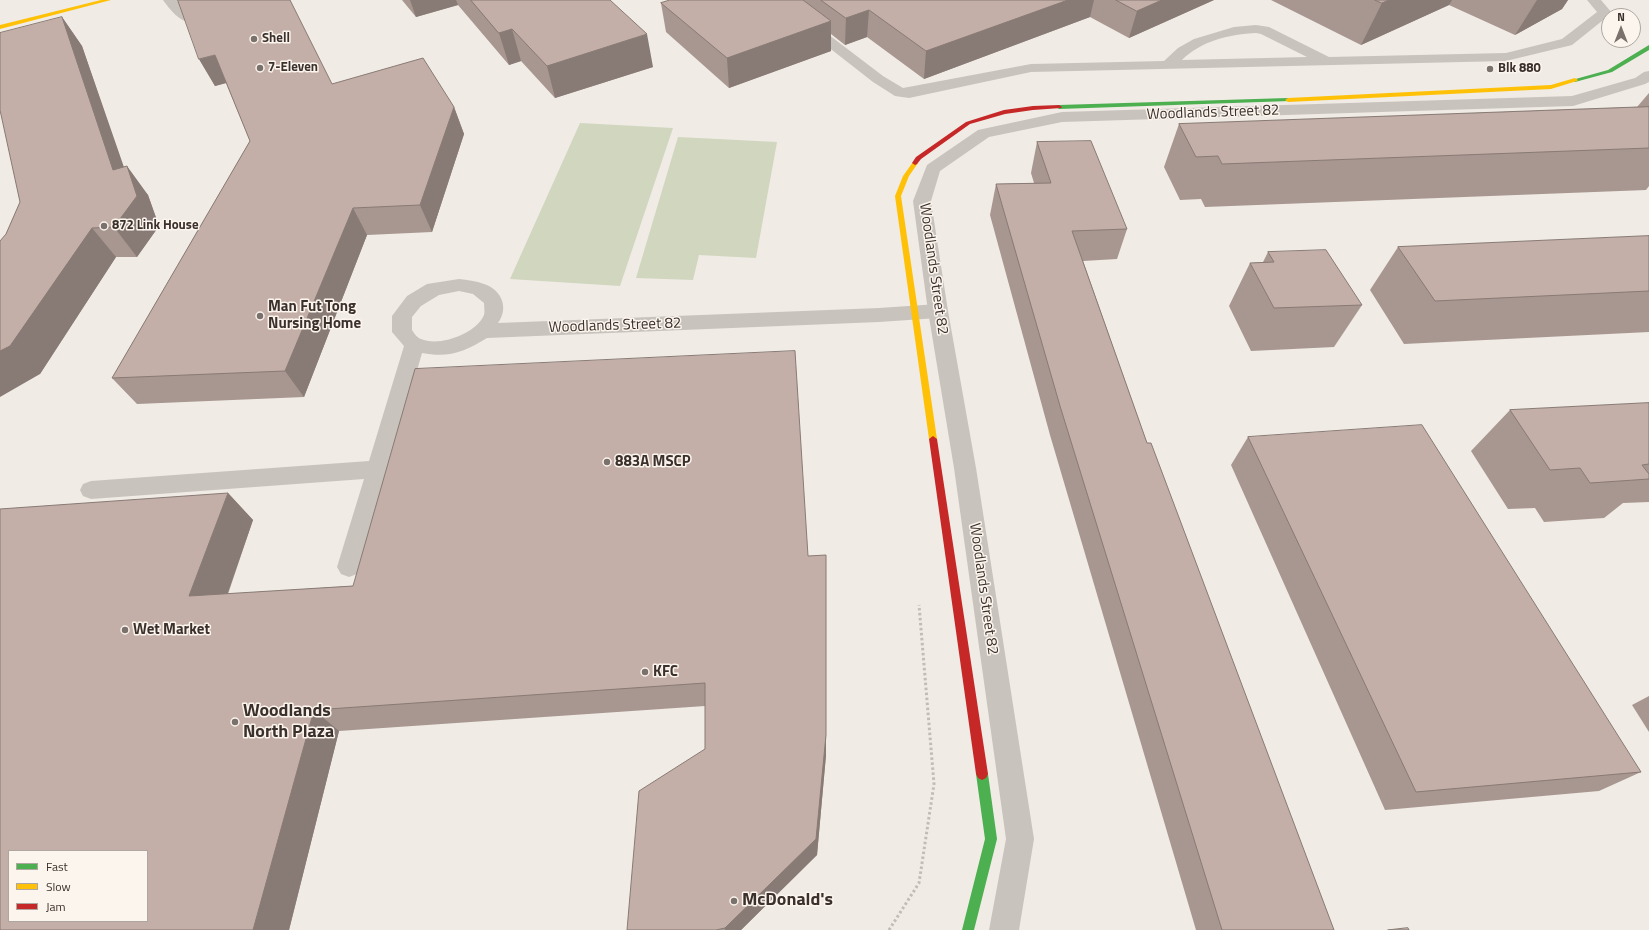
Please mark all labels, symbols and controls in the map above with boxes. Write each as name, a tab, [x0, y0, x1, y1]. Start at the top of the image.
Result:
north arrow	[1601, 8, 1641, 48]
text: N	[1617, 9, 1625, 25]
place label: Shell	[262, 31, 290, 47]
marker: Shell	[249, 34, 259, 44]
place label: 7-Eleven	[268, 60, 318, 76]
place label: Blk 880	[1498, 61, 1541, 77]
marker: 7-Eleven	[255, 63, 265, 73]
marker: Blk 880	[1485, 64, 1495, 74]
street label: Woodlands Street 82	[1146, 102, 1280, 124]
street label: Woodlands Street 82	[915, 202, 951, 336]
place label: 872 Link House	[112, 218, 199, 234]
marker: 872 Link House	[99, 221, 109, 231]
place label: Man Fut Tong Nursing Home	[268, 298, 361, 333]
marker: Man Fut Tong Nursing Home	[255, 311, 265, 321]
street label: Woodlands Street 82	[548, 315, 682, 337]
place label: 883A MSCP	[615, 453, 691, 471]
marker: 883A MSCP	[602, 457, 612, 467]
street label: Woodlands Street 82	[965, 522, 1001, 656]
place label: Wet Market	[133, 621, 210, 639]
marker: Wet Market	[120, 625, 130, 635]
place label: KFC	[653, 663, 678, 681]
marker: KFC	[640, 667, 650, 677]
place label: Woodlands North Plaza	[243, 701, 334, 744]
marker: Woodlands North Plaza	[230, 717, 240, 727]
legend	[8, 850, 148, 922]
text: Fast	[46, 857, 68, 876]
text: Slow	[46, 877, 71, 896]
place label: McDonald's	[742, 890, 833, 912]
marker: McDonald's	[729, 896, 739, 906]
text: Jam	[46, 897, 66, 916]

